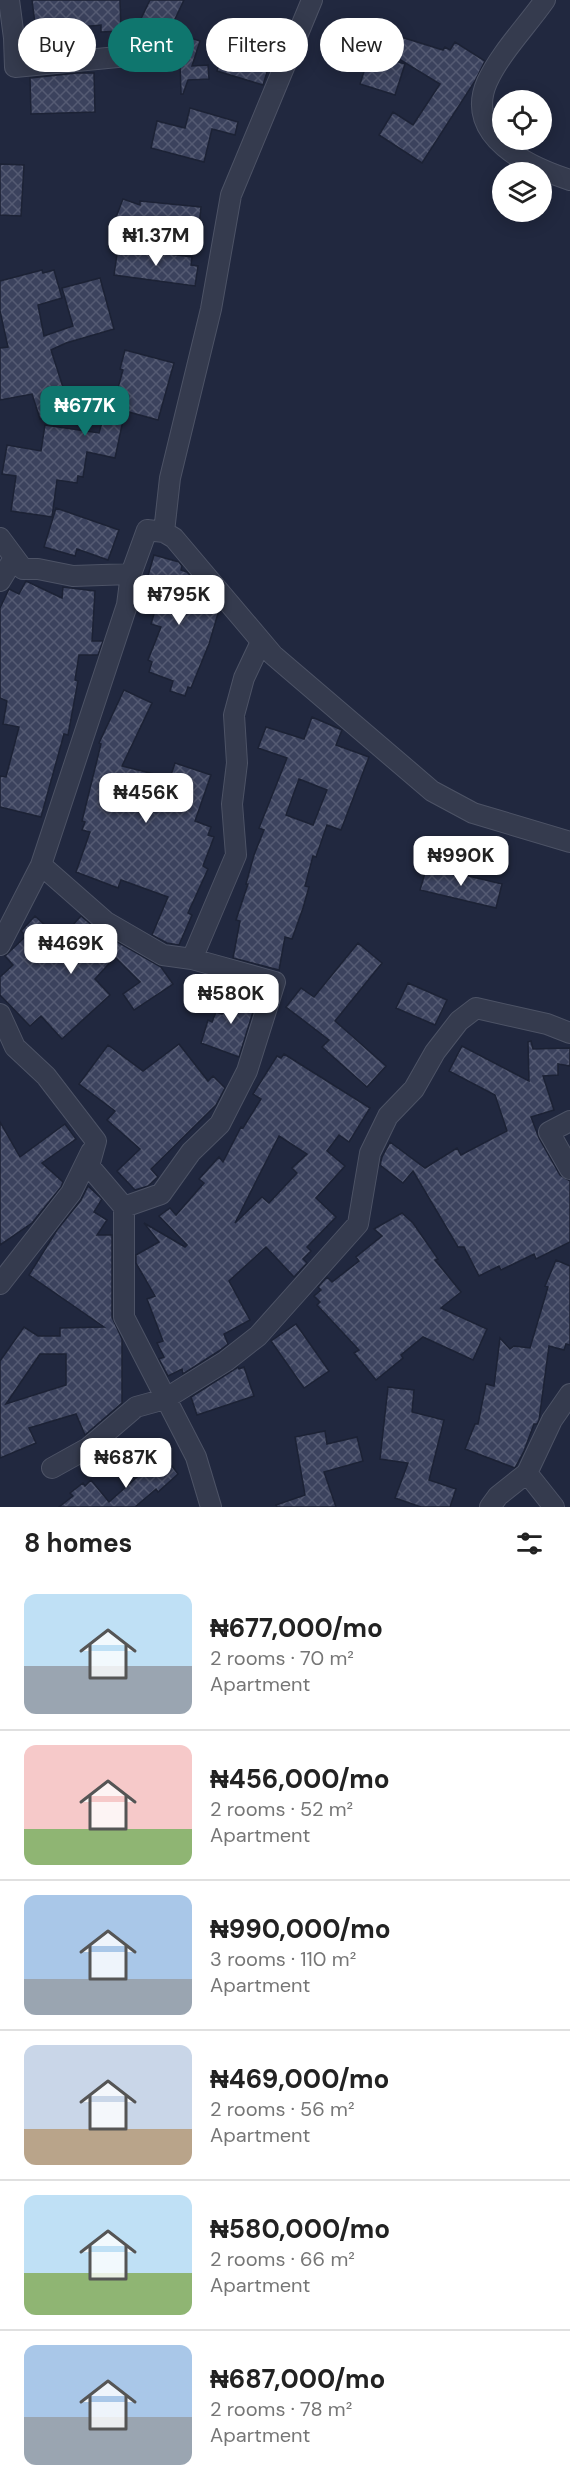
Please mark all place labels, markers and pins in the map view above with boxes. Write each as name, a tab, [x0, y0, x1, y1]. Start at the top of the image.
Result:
pin: ₦1.37M	[107, 216, 205, 267]
pin: ₦677K	[43, 386, 127, 437]
pin: ₦795K	[137, 575, 221, 626]
pin: ₦456K	[104, 773, 188, 824]
pin: ₦990K	[419, 836, 503, 887]
pin: ₦469K	[29, 924, 113, 975]
pin: ₦580K	[189, 974, 273, 1025]
pin: ₦687K	[84, 1438, 168, 1489]

